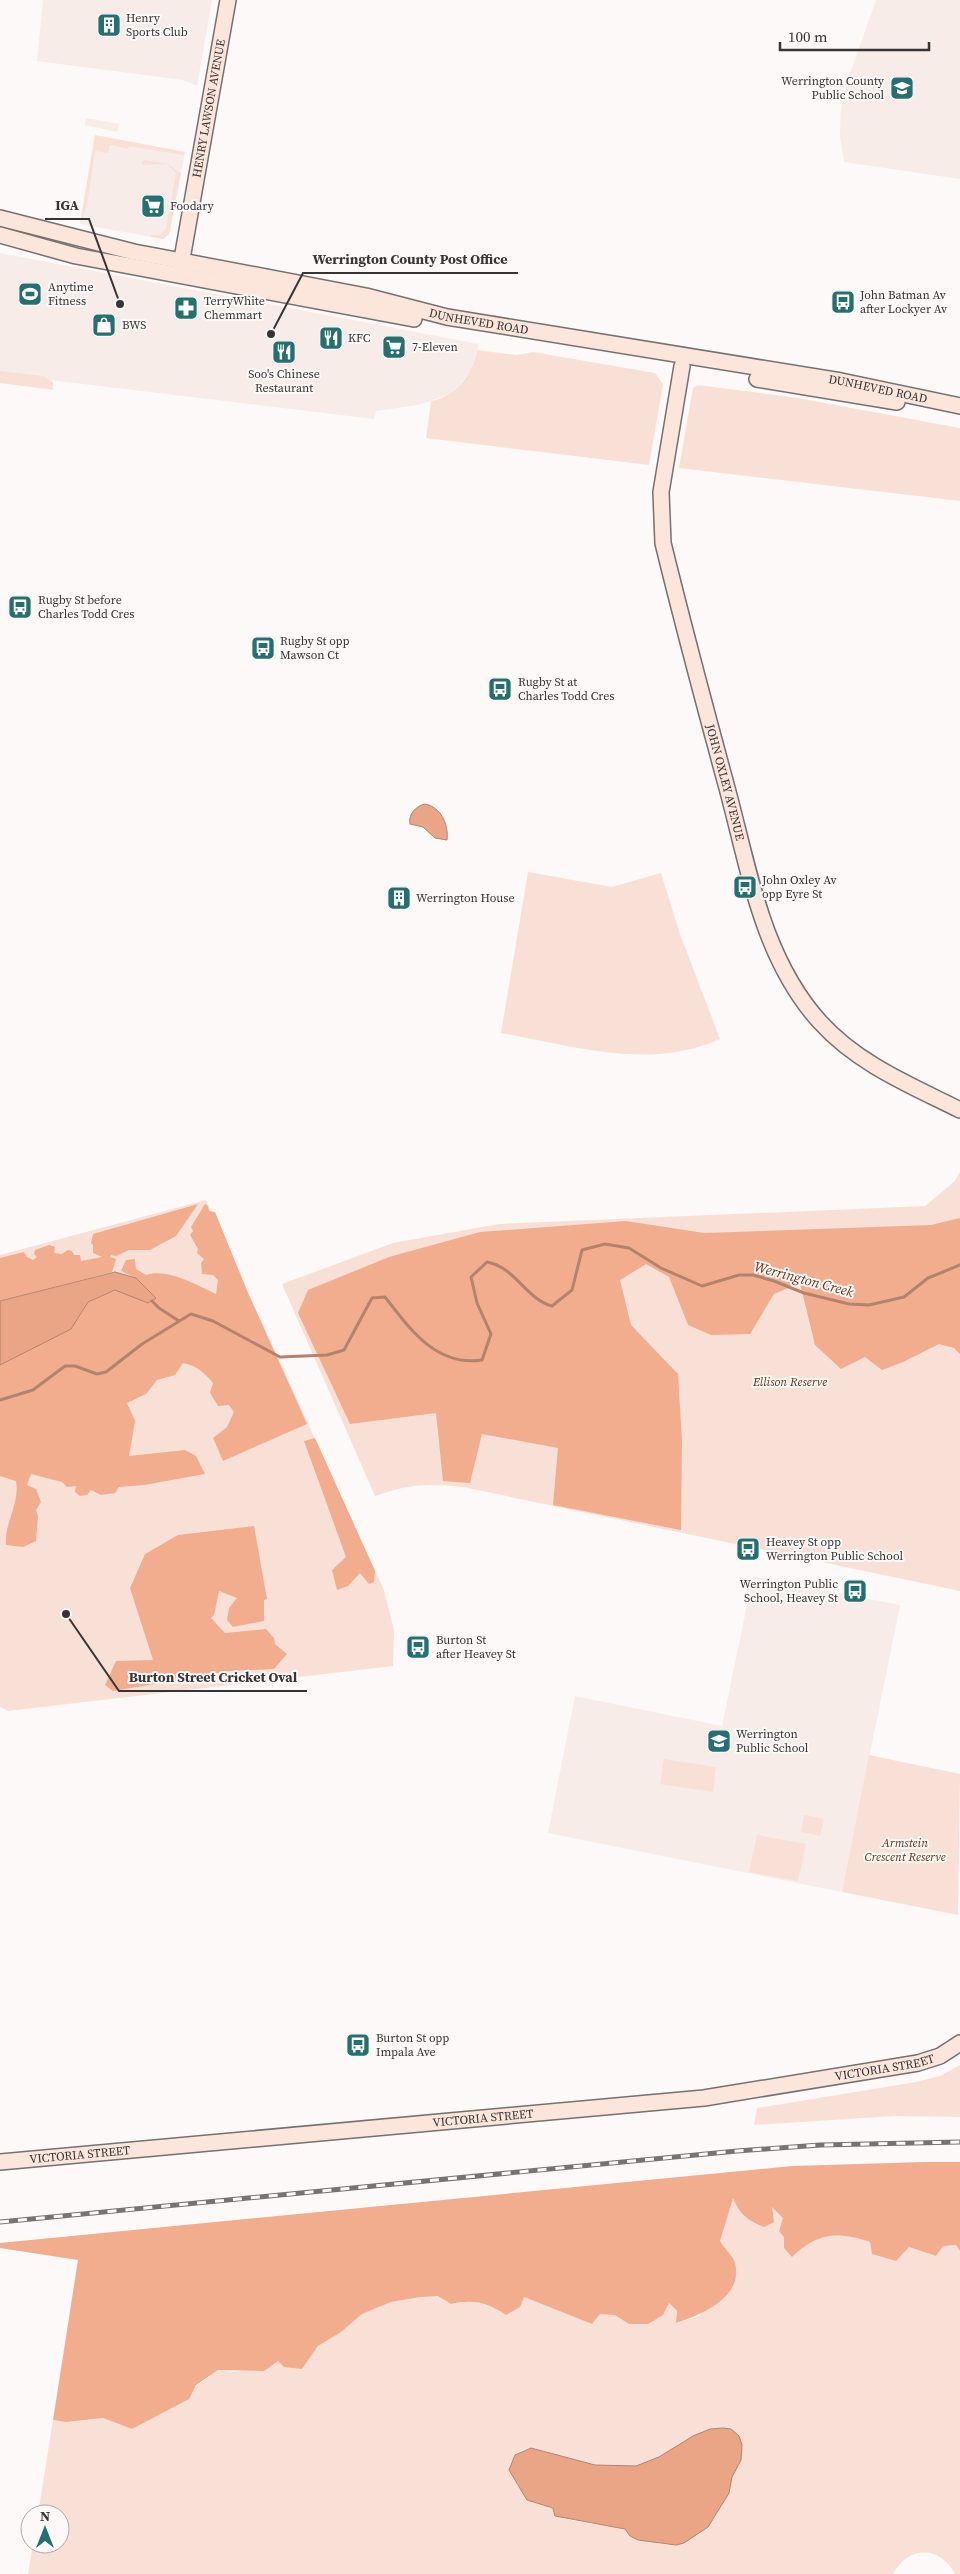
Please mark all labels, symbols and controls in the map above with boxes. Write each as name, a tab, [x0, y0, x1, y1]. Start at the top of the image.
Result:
place label: Henry Sports Club	[126, 10, 188, 40]
building icon: Henry Sports Club	[96, 12, 122, 38]
scale bar	[780, 20, 929, 52]
text: 100 m	[788, 26, 828, 47]
street label: HENRY LAWSON AVENUE	[189, 38, 229, 179]
place label: Werrington County Public School	[781, 73, 885, 103]
school or university icon: Werrington County Public School	[889, 75, 915, 101]
callout: IGA	[45, 190, 89, 219]
supermarket icon: Foodary	[140, 193, 166, 219]
text: IGA	[55, 195, 79, 215]
place label: Foodary	[170, 198, 215, 214]
callout: Werrington County Post Office	[303, 244, 518, 273]
text: Werrington County Post Office	[312, 249, 508, 269]
place label: Anytime Fitness	[48, 279, 94, 309]
sports icon: Anytime Fitness	[17, 281, 43, 307]
place label: John Batman Av after Lockyer Av	[859, 287, 947, 317]
bus stop icon: John Batman Av after Lockyer Av	[830, 289, 856, 315]
place label: TerryWhite Chemmart	[204, 293, 265, 323]
pharmacy icon: TerryWhite Chemmart	[173, 295, 199, 321]
street label: DUNHEVED ROAD	[427, 305, 530, 338]
shop icon: BWS	[91, 312, 117, 338]
place label: BWS	[122, 317, 147, 333]
restaurant icon: KFC	[318, 325, 344, 351]
place label: KFC	[348, 330, 371, 346]
supermarket icon: 7-Eleven	[381, 334, 407, 360]
restaurant icon: Soo's Chinese Restaurant	[271, 339, 297, 365]
place label: 7-Eleven	[412, 339, 458, 355]
place label: Soo's Chinese Restaurant	[248, 366, 320, 396]
street label: DUNHEVED ROAD	[827, 371, 929, 407]
place label: Rugby St before Charles Todd Cres	[38, 592, 135, 622]
bus stop icon: Rugby St before Charles Todd Cres	[7, 594, 33, 620]
place label: Rugby St opp Mawson Ct	[280, 633, 349, 663]
bus stop icon: Rugby St opp Mawson Ct	[250, 635, 276, 661]
place label: Rugby St at Charles Todd Cres	[518, 674, 615, 704]
bus stop icon: Rugby St at Charles Todd Cres	[487, 676, 513, 702]
street label: JOHN OXLEY AVENUE	[702, 721, 748, 842]
place label: John Oxley Av opp Eyre St	[761, 872, 837, 902]
bus stop icon: John Oxley Av opp Eyre St	[732, 874, 758, 900]
building icon: Werrington House	[386, 885, 412, 911]
place label: Werrington House	[416, 890, 515, 906]
water label: Werrington Creek	[752, 1256, 856, 1302]
park label: Ellison Reserve	[752, 1374, 827, 1390]
place label: Heavey St opp Werrington Public School	[766, 1534, 903, 1564]
bus stop icon: Heavey St opp Werrington Public School	[735, 1536, 761, 1562]
place label: Werrington Public School, Heavey St	[740, 1576, 838, 1606]
bus stop icon: Werrington Public School, Heavey St	[842, 1578, 868, 1604]
place label: Burton St after Heavey St	[436, 1632, 516, 1662]
bus stop icon: Burton St after Heavey St	[405, 1634, 431, 1660]
callout: Burton Street Cricket Oval	[119, 1662, 307, 1691]
text: Burton Street Cricket Oval	[129, 1667, 298, 1687]
place label: Werrington Public School	[736, 1726, 809, 1756]
school or university icon: Werrington Public School	[706, 1728, 732, 1754]
park label: Armstein Crescent Reserve	[864, 1835, 946, 1865]
place label: Burton St opp Impala Ave	[376, 2030, 449, 2060]
bus stop icon: Burton St opp Impala Ave	[345, 2032, 371, 2058]
street label: VICTORIA STREET	[834, 2050, 937, 2084]
street label: VICTORIA STREET	[432, 2105, 535, 2131]
street label: VICTORIA STREET	[29, 2142, 131, 2167]
north arrow	[20, 2504, 70, 2554]
text: N	[40, 2506, 50, 2526]

